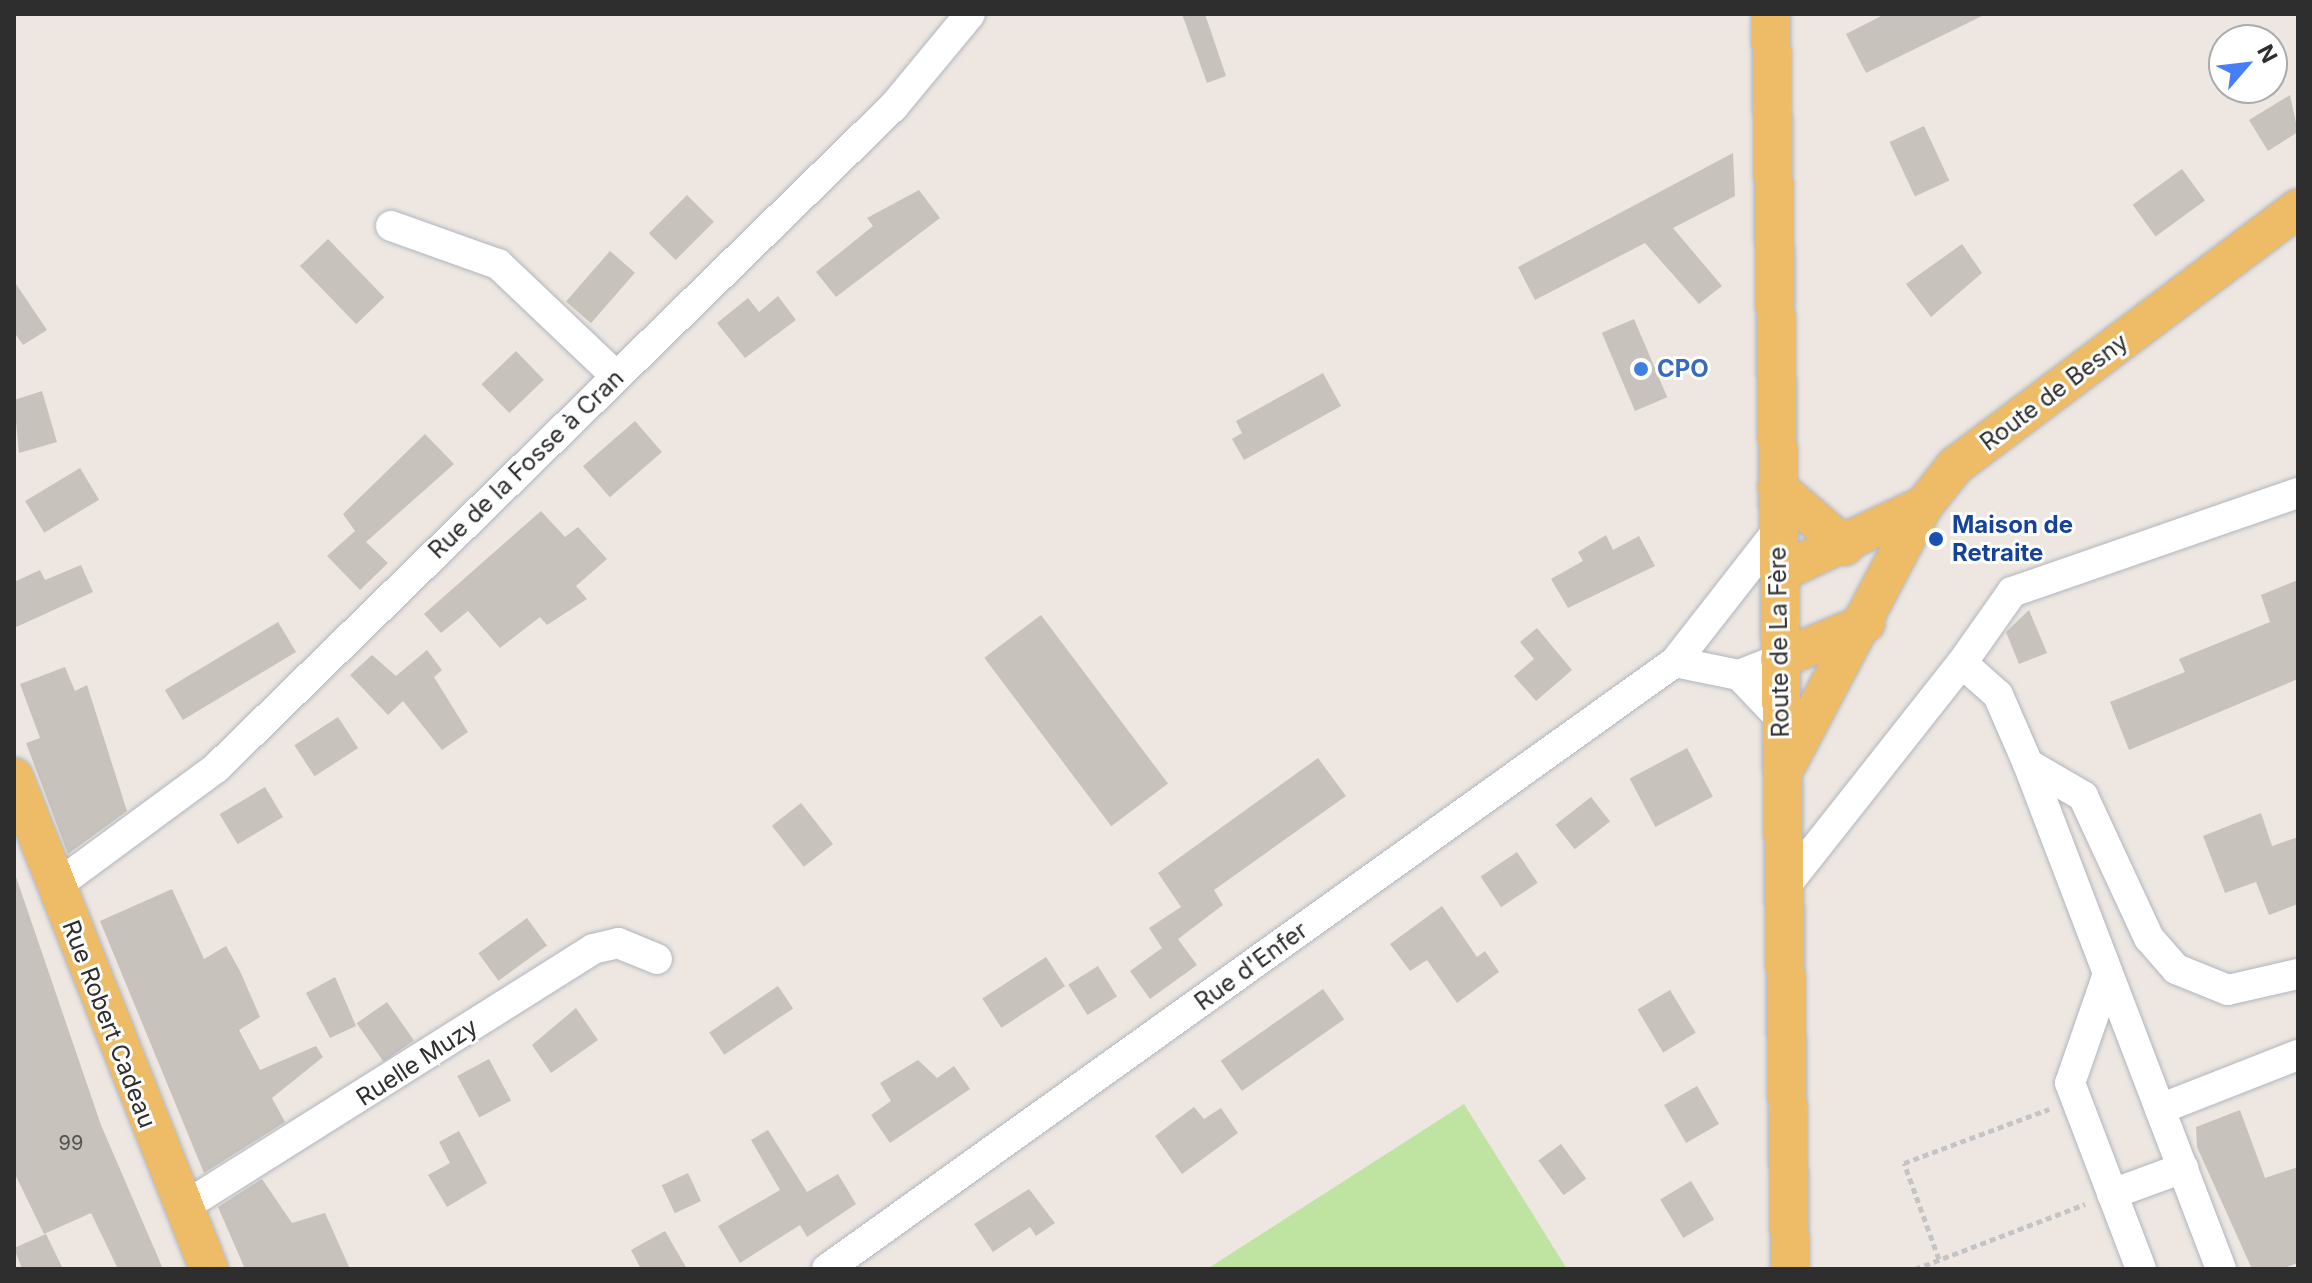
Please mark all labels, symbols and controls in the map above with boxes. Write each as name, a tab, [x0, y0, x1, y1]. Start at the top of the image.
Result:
north arrow	[2208, 24, 2288, 104]
text: N	[2252, 40, 2283, 67]
street label: Route de Besny	[1975, 327, 2133, 457]
place label: CPO	[1657, 355, 1709, 383]
marker: CPO	[1632, 360, 1650, 378]
street label: Rue de la Fosse à Cran	[422, 363, 630, 565]
place label: Maison de Retraite	[1952, 511, 2073, 567]
marker: Maison de Retraite	[1927, 530, 1945, 548]
street label: Route de La Fère	[1763, 546, 1795, 738]
street label: Rue Robert Cadeau	[56, 916, 162, 1132]
street label: Rue d'Enfer	[1189, 916, 1313, 1016]
street label: Ruelle Muzy	[351, 1012, 483, 1112]
house number: 99	[59, 1131, 83, 1155]

